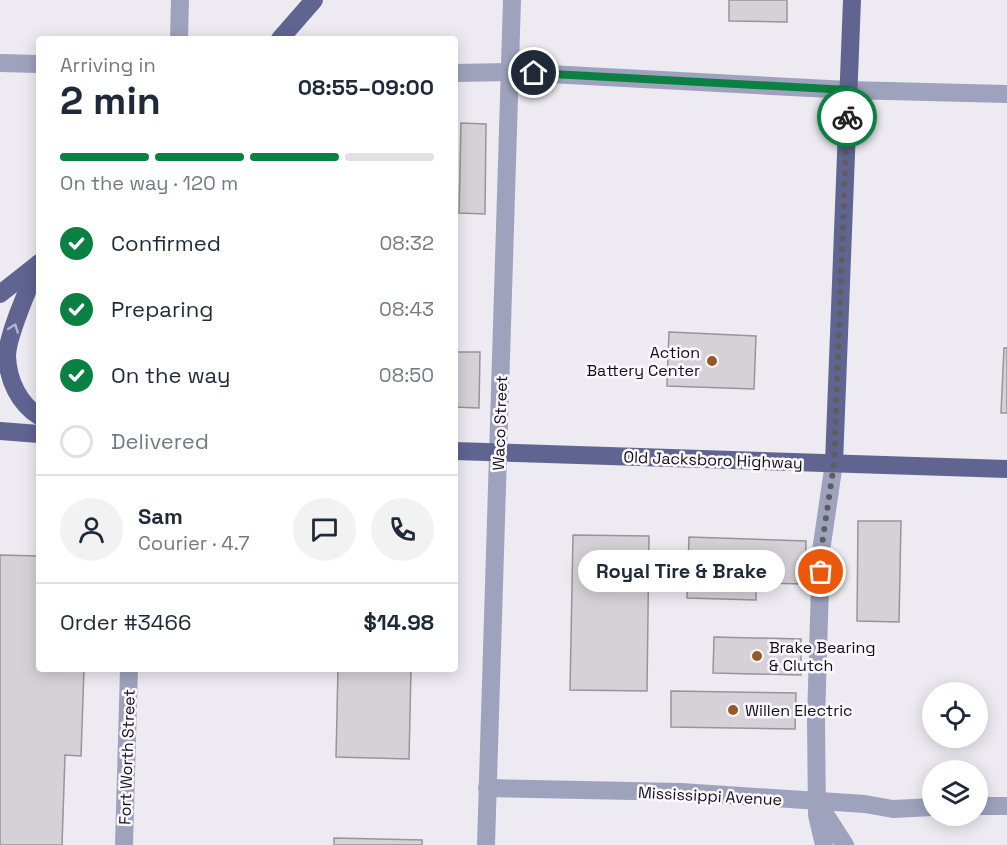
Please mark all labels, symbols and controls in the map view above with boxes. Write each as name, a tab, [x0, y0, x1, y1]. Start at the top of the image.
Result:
pin	[508, 47, 559, 98]
text: Arriving in	[60, 52, 156, 78]
icon: home	[517, 56, 550, 89]
text: 08:55–09:00	[298, 73, 434, 101]
text: 2 min	[60, 76, 161, 125]
courier	[817, 87, 877, 147]
icon: bike	[831, 101, 864, 134]
text: On the way · 120 m	[60, 170, 238, 196]
icon: check	[60, 227, 93, 260]
text: Confirmed	[111, 229, 221, 257]
text: 08:32	[380, 230, 434, 256]
icon: check	[60, 293, 93, 326]
text: Preparing	[111, 295, 213, 323]
text: 08:43	[379, 296, 434, 322]
one-way arrow	[7, 323, 19, 334]
place label: Action Battery Center	[586, 342, 700, 381]
marker: Action Battery Center	[705, 354, 719, 368]
icon: check	[60, 359, 93, 392]
text: On the way	[111, 361, 230, 389]
text: 08:50	[379, 362, 434, 388]
street label: Waco Street	[488, 375, 512, 471]
text: Delivered	[111, 427, 209, 455]
street label: Old Jacksboro Highway	[623, 446, 803, 474]
button: person	[60, 498, 123, 561]
button: chat	[293, 498, 356, 561]
button: phone	[371, 498, 434, 561]
text: Sam	[138, 502, 183, 530]
text: Courier · 4.7	[138, 530, 249, 556]
pin	[795, 546, 846, 597]
callout: Royal Tire & Brake	[578, 551, 785, 593]
icon: bag	[804, 555, 837, 588]
text: Royal Tire & Brake	[596, 558, 767, 584]
text: Order #3466	[60, 608, 192, 636]
text: $14.98	[363, 608, 434, 636]
place label: Brake Bearing & Clutch	[769, 637, 876, 676]
marker: Brake Bearing & Clutch	[750, 649, 764, 663]
map controls	[922, 682, 988, 826]
button: locate	[922, 682, 988, 748]
street label: Fort Worth Street	[114, 689, 140, 825]
place label: Willen Electric	[745, 700, 853, 721]
marker: Willen Electric	[726, 703, 740, 717]
button: layers	[922, 760, 988, 826]
street label: Mississippi Avenue	[637, 782, 783, 810]

